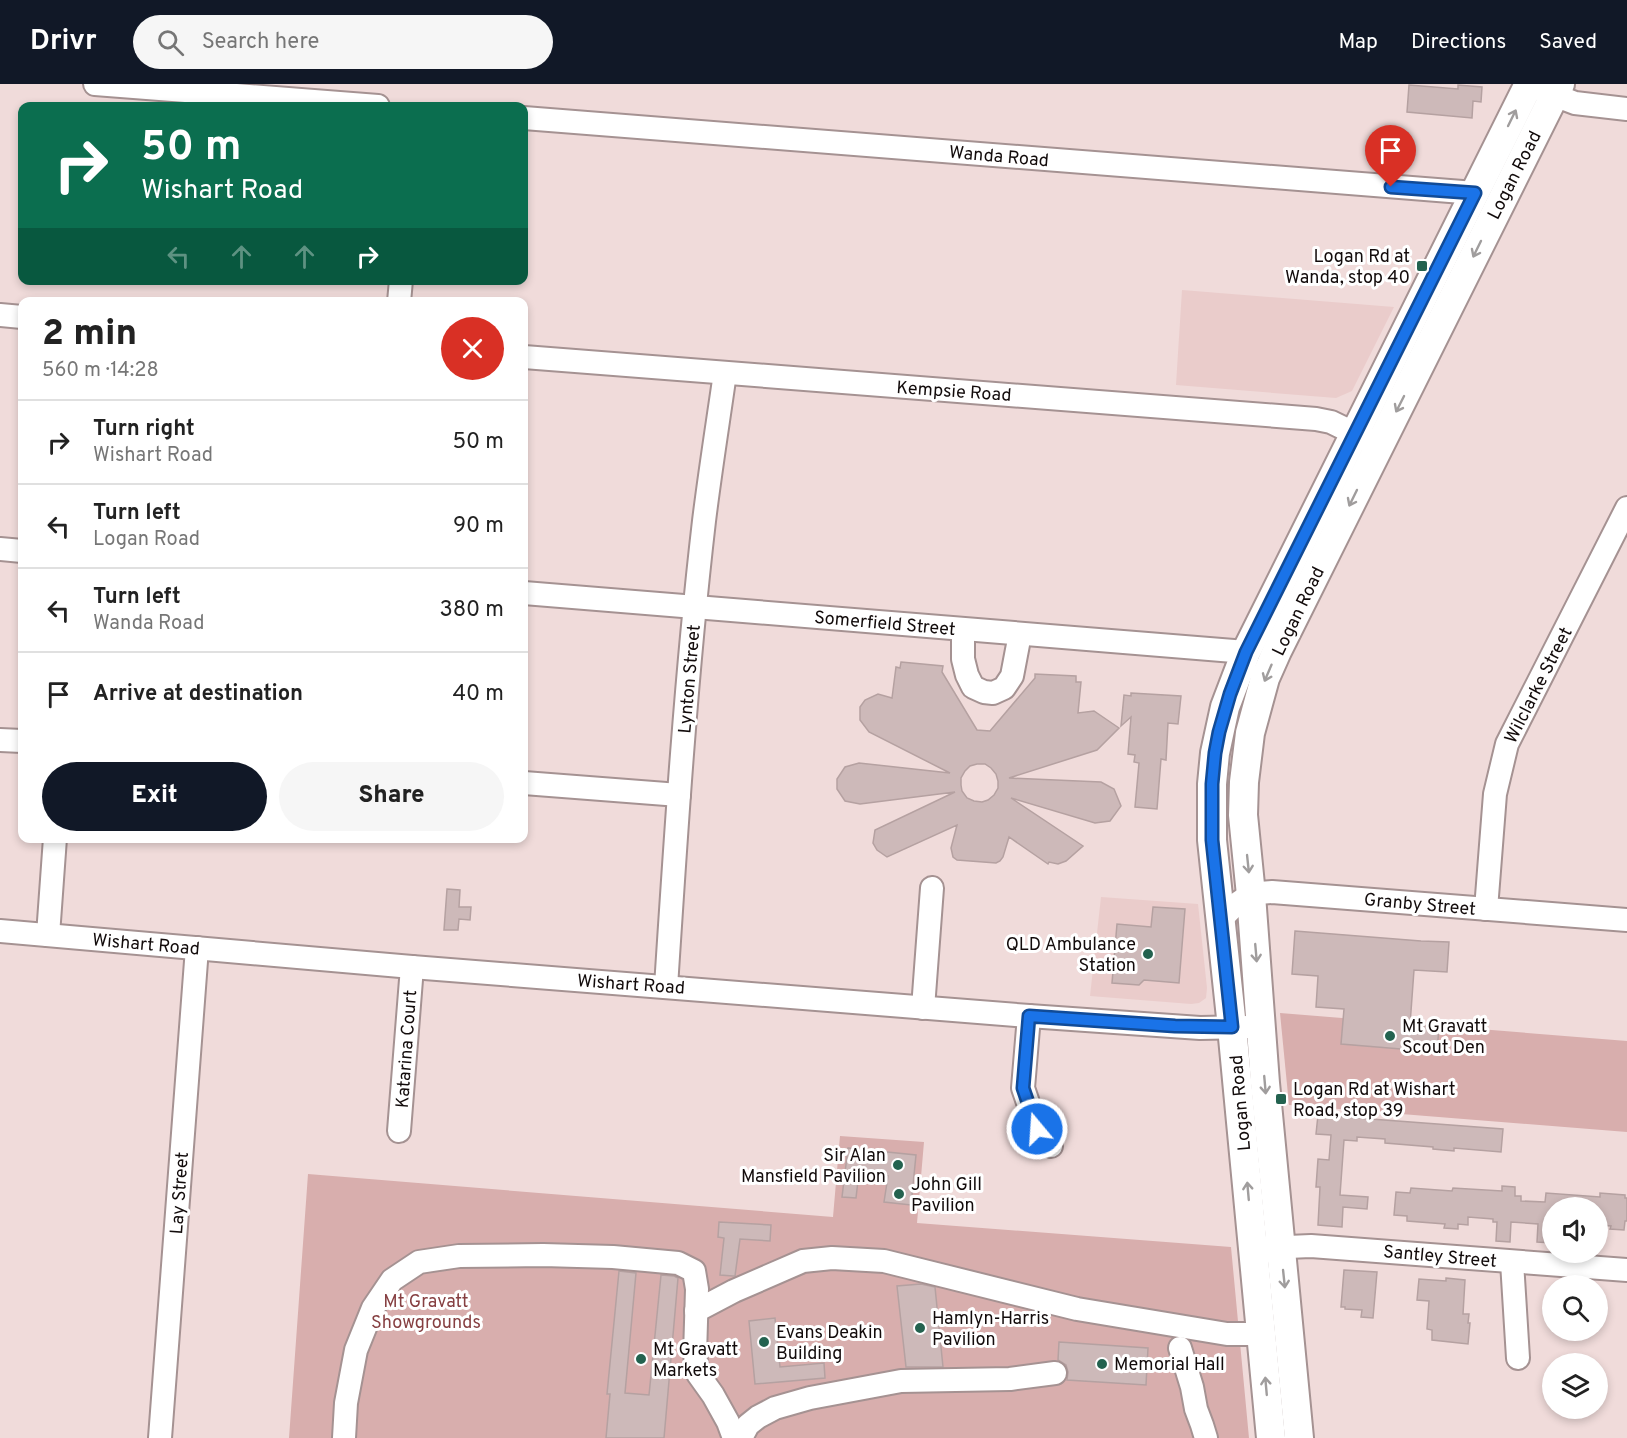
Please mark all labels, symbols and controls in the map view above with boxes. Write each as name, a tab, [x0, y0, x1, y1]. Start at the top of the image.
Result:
search box	[133, 15, 553, 69]
text: Drivr	[30, 24, 97, 60]
icon: search	[154, 26, 187, 59]
text: Search here	[202, 29, 319, 56]
text: Map	[1338, 29, 1378, 56]
text: Directions	[1411, 29, 1506, 56]
text: Saved	[1539, 29, 1597, 56]
one-way arrow	[1507, 110, 1519, 128]
text: 50 m	[141, 122, 242, 175]
pin	[1365, 125, 1416, 187]
icon: right	[42, 126, 120, 204]
street label: Logan Road	[1483, 128, 1547, 224]
icon: arrive	[1374, 134, 1407, 167]
street label: Wanda Road	[948, 142, 1050, 173]
text: Wishart Road	[141, 174, 303, 208]
icon: left	[162, 240, 195, 273]
icon: ahead	[225, 240, 258, 273]
icon: ahead	[288, 240, 321, 273]
icon: right	[351, 240, 384, 273]
one-way arrow	[1471, 240, 1483, 258]
place label: Logan Rd at Wanda, stop 40	[1285, 246, 1410, 290]
marker: Logan Rd at Wanda, stop 40	[1415, 259, 1429, 273]
text: 2 min	[42, 312, 137, 358]
button: close	[441, 317, 504, 380]
text: 560 m · 14:28	[42, 358, 159, 384]
street label: Kempsie Road	[896, 377, 1012, 408]
one-way arrow	[1394, 394, 1405, 412]
text: Turn right	[93, 416, 195, 443]
icon: right	[42, 426, 75, 459]
text: 50 m	[452, 429, 504, 456]
text: Wishart Road	[93, 443, 213, 469]
one-way arrow	[1347, 488, 1359, 506]
text: Turn left	[93, 500, 181, 527]
icon: left	[42, 510, 75, 543]
text: 90 m	[453, 513, 504, 540]
text: Logan Road	[93, 527, 200, 553]
street label: Logan Road	[1268, 563, 1331, 660]
text: Turn left	[93, 584, 181, 611]
icon: left	[42, 594, 75, 627]
text: 380 m	[440, 597, 504, 624]
street label: Somerfield Street	[813, 607, 957, 642]
text: Wanda Road	[93, 611, 204, 637]
street label: Lynton Street	[674, 624, 707, 735]
street label: Wilclarke Street	[1500, 624, 1578, 748]
one-way arrow	[1262, 663, 1273, 681]
icon: arrive	[42, 678, 75, 711]
text: Arrive at destination	[93, 681, 303, 708]
text: 40 m	[452, 681, 504, 708]
button: Exit	[42, 762, 267, 831]
button: Share	[279, 762, 504, 831]
one-way arrow	[1243, 854, 1254, 874]
street label: Granby Street	[1363, 889, 1477, 922]
street label: Wishart Road	[91, 929, 201, 962]
place label: QLD Ambulance Station	[1006, 934, 1136, 978]
one-way arrow	[1251, 943, 1262, 963]
marker: QLD Ambulance Station	[1141, 947, 1155, 961]
street label: Wishart Road	[576, 970, 686, 1001]
street label: Katarina Court	[392, 989, 423, 1109]
place label: Mt Gravatt Scout Den	[1402, 1016, 1487, 1060]
marker: Mt Gravatt Scout Den	[1383, 1029, 1397, 1043]
street label: Logan Road	[1226, 1054, 1257, 1152]
one-way arrow	[1260, 1074, 1271, 1094]
place label: Logan Rd at Wishart Road, stop 39	[1293, 1079, 1456, 1123]
marker: Logan Rd at Wishart Road, stop 39	[1274, 1092, 1288, 1106]
position arrow	[1005, 1097, 1069, 1161]
place label: Sir Alan Mansfield Pavilion	[741, 1145, 886, 1189]
street label: Lay Street	[166, 1151, 195, 1235]
marker: Sir Alan Mansfield Pavilion	[891, 1158, 905, 1172]
place label: John Gill Pavilion	[911, 1174, 982, 1218]
one-way arrow	[1242, 1182, 1253, 1202]
marker: John Gill Pavilion	[892, 1187, 906, 1201]
map controls	[1542, 1197, 1608, 1419]
button: sound	[1542, 1197, 1608, 1263]
street label: Santley Street	[1382, 1241, 1498, 1274]
one-way arrow	[1279, 1268, 1290, 1288]
button: search	[1542, 1275, 1608, 1341]
park label: Mt Gravatt Showgrounds	[371, 1291, 481, 1335]
place label: Hamlyn-Harris Pavilion	[932, 1308, 1049, 1352]
marker: Hamlyn-Harris Pavilion	[913, 1321, 927, 1335]
place label: Evans Deakin Building	[776, 1322, 883, 1366]
marker: Evans Deakin Building	[757, 1335, 771, 1349]
place label: Mt Gravatt Markets	[653, 1339, 738, 1383]
marker: Mt Gravatt Markets	[634, 1352, 648, 1366]
button: layers	[1542, 1353, 1608, 1419]
place label: Memorial Hall	[1114, 1354, 1225, 1377]
marker: Memorial Hall	[1095, 1357, 1109, 1371]
one-way arrow	[1260, 1376, 1271, 1396]

